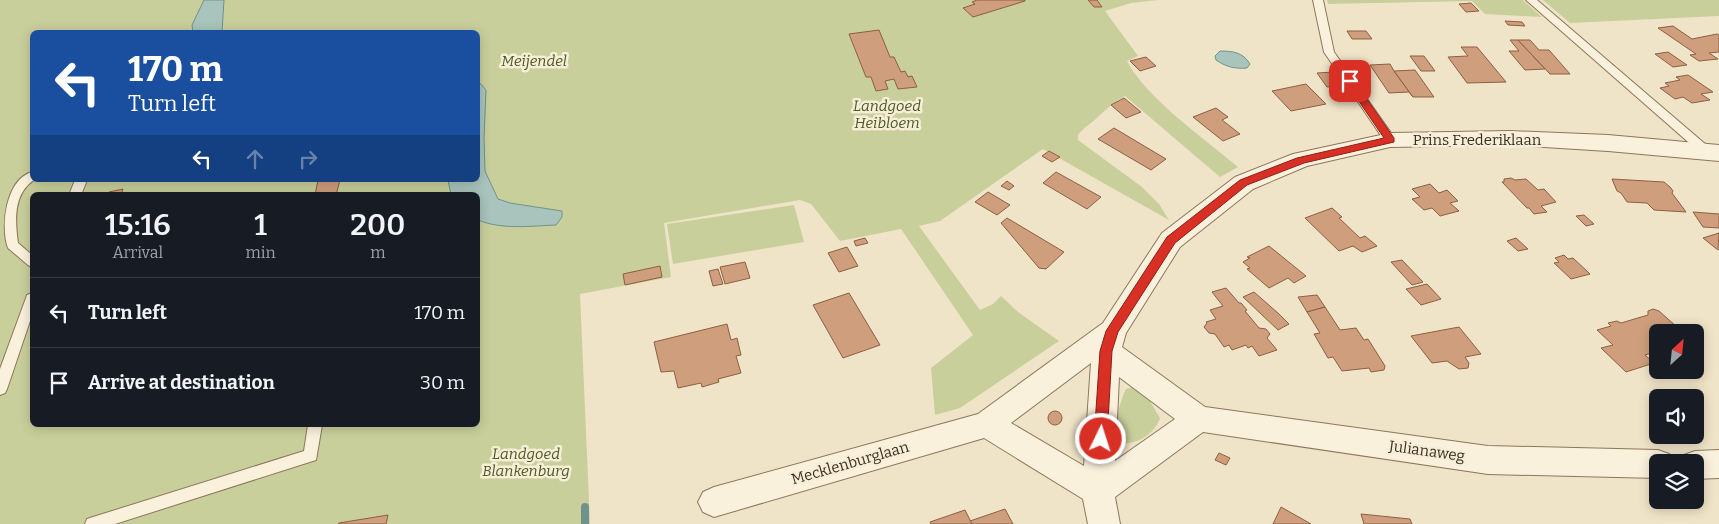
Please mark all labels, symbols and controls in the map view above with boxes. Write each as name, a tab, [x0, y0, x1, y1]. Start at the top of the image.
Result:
text: 170 m	[128, 48, 223, 90]
icon: left	[45, 50, 110, 115]
park label: Meijendel	[501, 52, 567, 70]
pin	[1329, 60, 1371, 102]
icon: arrive	[1336, 67, 1364, 95]
text: Turn left	[128, 90, 216, 117]
park label: Landgoed Heibloem	[853, 97, 921, 132]
street label: Prins Frederiklaan	[1413, 131, 1542, 149]
icon: left	[188, 145, 216, 173]
icon: ahead	[241, 145, 269, 173]
icon: right	[294, 145, 322, 173]
text: 15:16	[105, 207, 171, 243]
text: 1	[254, 207, 267, 243]
text: 200	[350, 207, 405, 243]
text: Arrival	[112, 243, 163, 262]
text: min	[246, 243, 276, 262]
text: m	[370, 243, 385, 262]
icon: left	[45, 299, 73, 327]
text: Turn left	[88, 301, 167, 324]
text: 170 m	[414, 301, 465, 324]
north arrow	[1649, 324, 1704, 379]
map controls	[1649, 324, 1704, 509]
icon: arrive	[45, 369, 73, 397]
text: Arrive at destination	[88, 371, 275, 394]
text: 30 m	[420, 371, 465, 394]
button: sound	[1649, 389, 1704, 444]
position arrow	[1074, 412, 1126, 464]
street label: Mecklenburglaan	[789, 437, 911, 488]
street label: Julianaweg	[1387, 437, 1466, 465]
park label: Landgoed Blankenburg	[482, 445, 570, 480]
button: layers	[1649, 454, 1704, 509]

